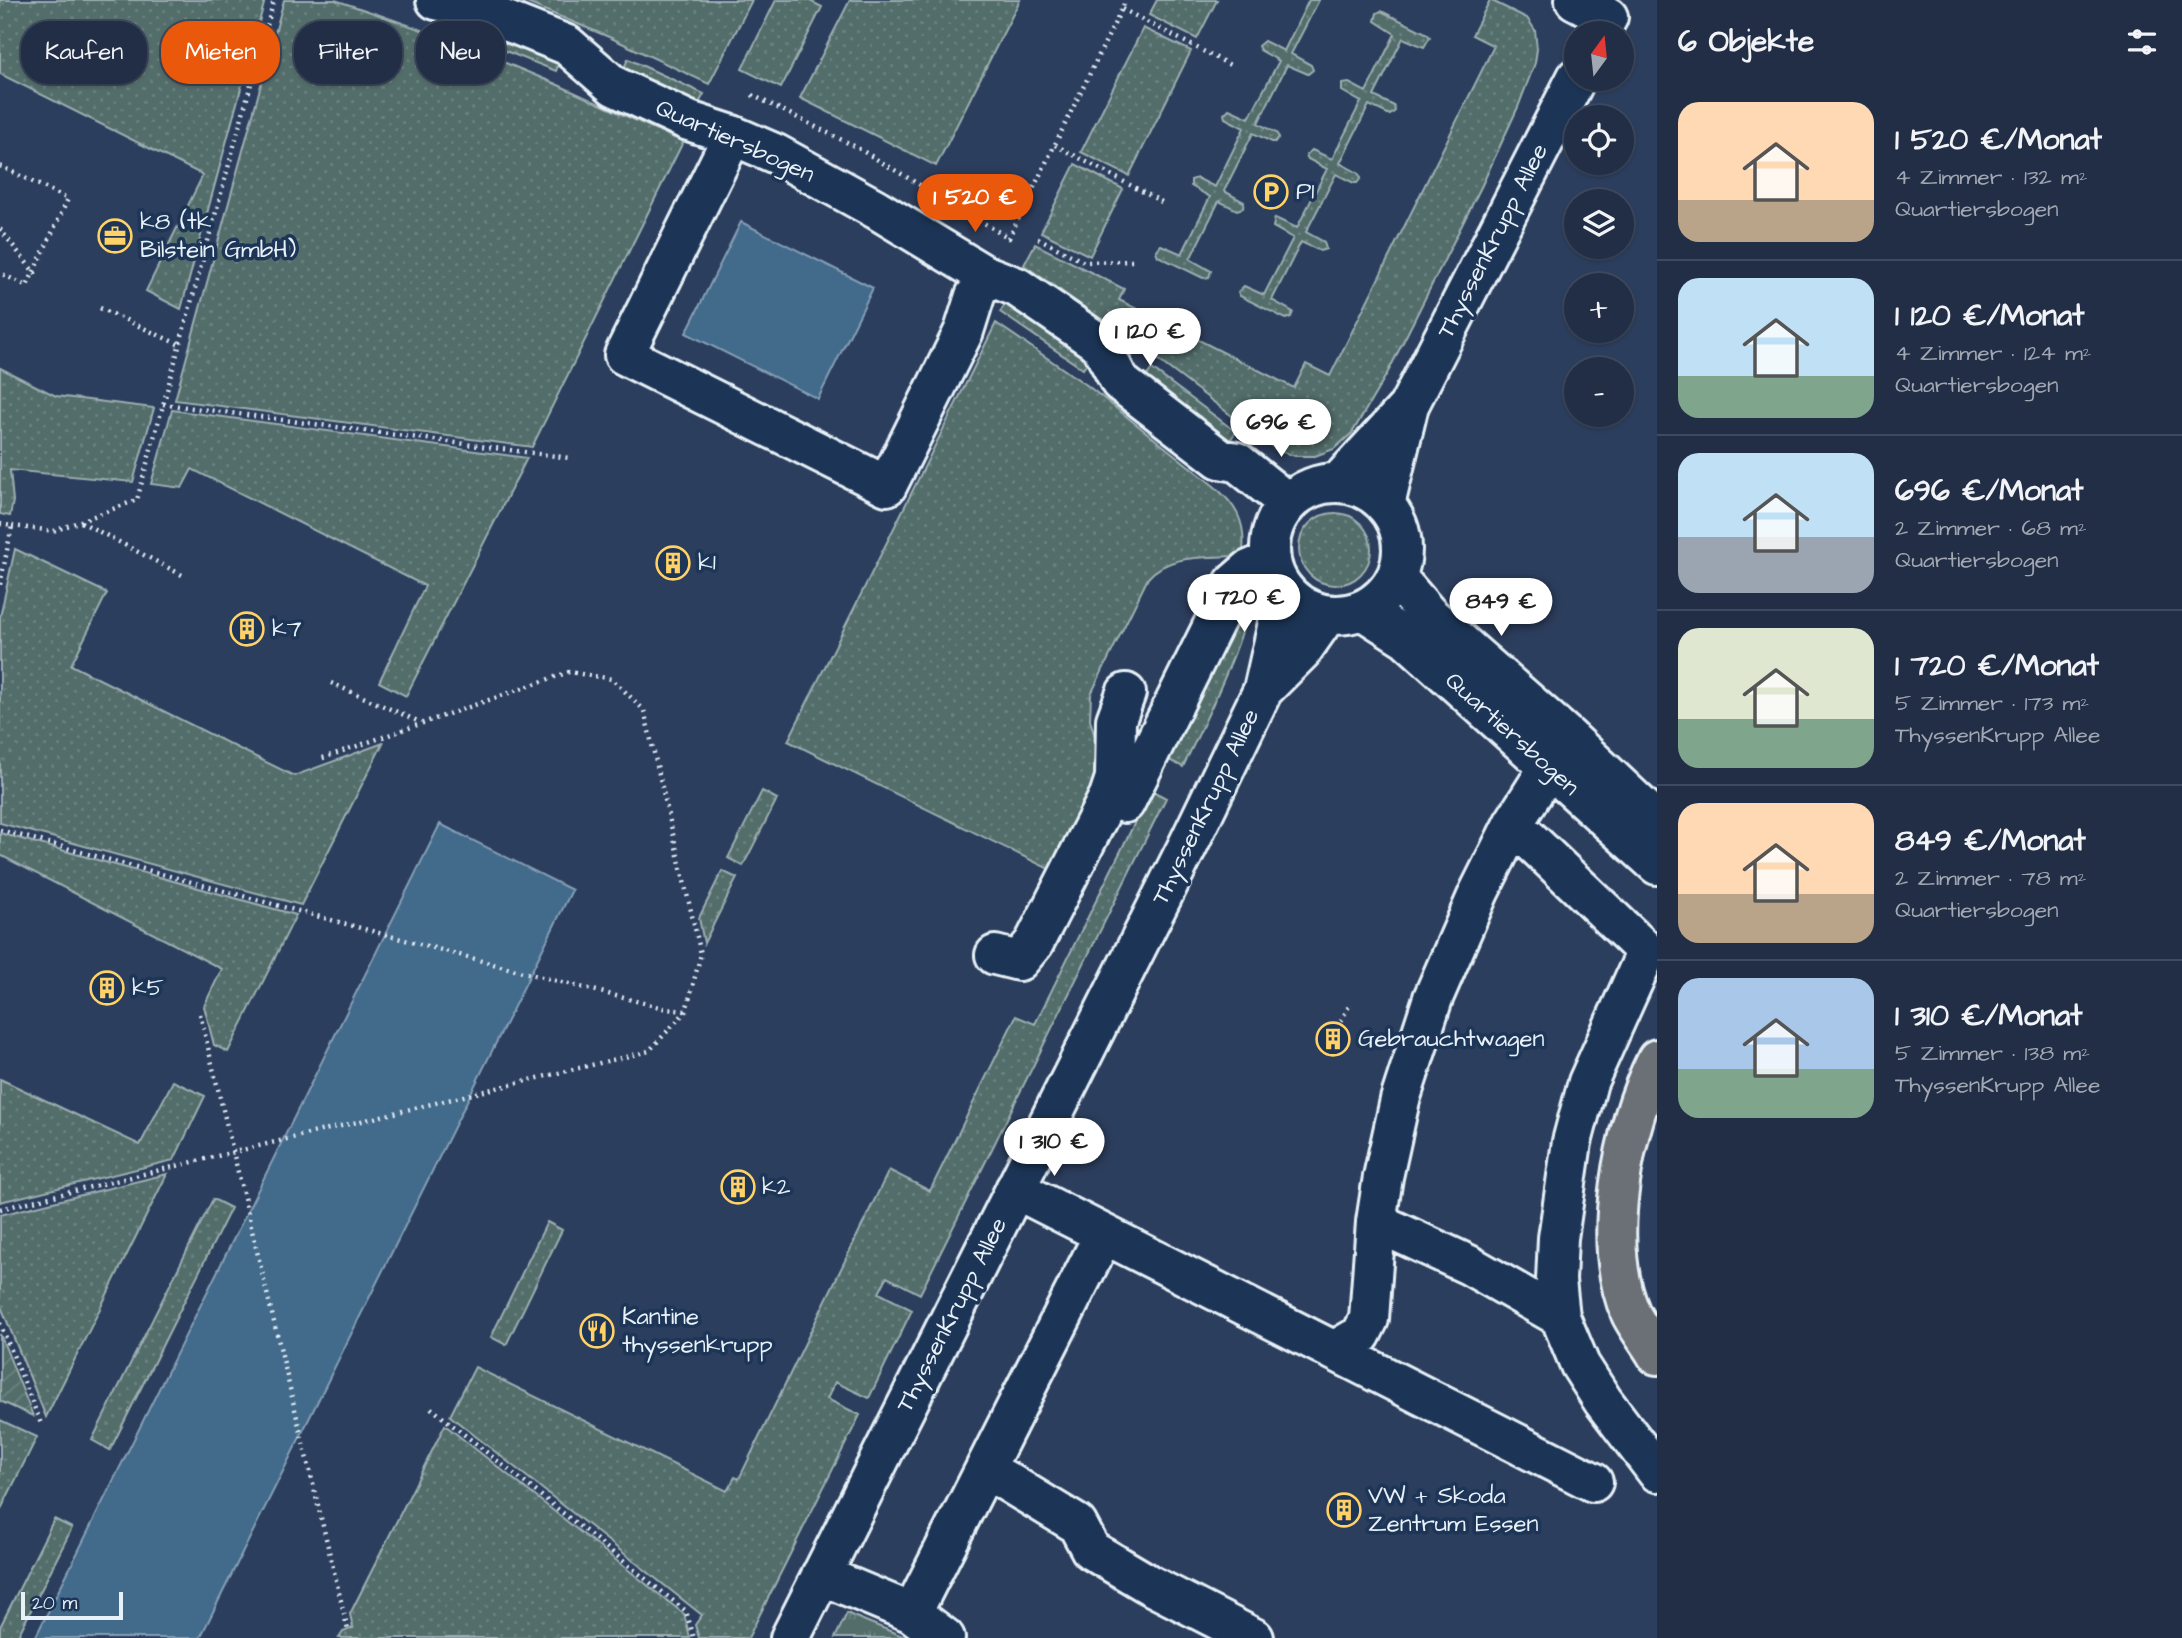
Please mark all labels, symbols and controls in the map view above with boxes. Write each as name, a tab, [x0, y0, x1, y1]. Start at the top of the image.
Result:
chip: Kaufen	[21, 21, 147, 84]
chip: Mieten	[161, 21, 280, 84]
chip: Filter	[294, 21, 402, 84]
chip: Neu	[416, 21, 505, 84]
north arrow	[1564, 21, 1634, 91]
map controls	[1564, 21, 1634, 427]
text: 6 Objekte	[1678, 21, 1814, 63]
icon: filters	[2123, 23, 2161, 61]
street label: Quartiersbogen	[650, 91, 820, 192]
button: locate	[1564, 105, 1634, 175]
text: 1 520 €/Monat	[1895, 119, 2102, 161]
icon: home	[1734, 130, 1818, 214]
street label: ThyssenKrupp Allee	[1429, 138, 1558, 345]
text: 4 Zimmer · 132 m²	[1895, 161, 2088, 193]
parking icon: P1	[1252, 173, 1290, 211]
pin: 1 520 €	[910, 174, 1040, 234]
place label: P1	[1296, 175, 1314, 209]
text: 1 520 €	[933, 181, 1017, 213]
button: layers	[1564, 189, 1634, 259]
text: Quartiersbogen	[1895, 193, 2059, 225]
place label: k8 (tk Bilstein GmbH)	[140, 205, 296, 267]
office icon: k8 (tk Bilstein GmbH)	[96, 217, 134, 255]
button: +	[1564, 273, 1634, 343]
text: 1 120 €/Monat	[1895, 295, 2084, 337]
icon: home	[1734, 306, 1818, 390]
pin: 1 120 €	[1085, 308, 1215, 368]
text: 1 120 €	[1115, 315, 1185, 347]
text: 4 Zimmer · 124 m²	[1895, 337, 2091, 369]
button: −	[1564, 357, 1634, 427]
text: Quartiersbogen	[1895, 369, 2059, 401]
pin: 696 €	[1232, 400, 1330, 459]
text: 696 €	[1246, 406, 1316, 438]
text: 696 €/Monat	[1895, 470, 2083, 512]
icon: home	[1734, 481, 1818, 565]
text: 2 Zimmer · 68 m²	[1895, 512, 2087, 544]
building icon: k1	[654, 544, 692, 582]
text: Quartiersbogen	[1895, 544, 2059, 576]
place label: k1	[698, 546, 716, 580]
pin: 1 720 €	[1179, 574, 1309, 634]
pin: 849 €	[1452, 578, 1550, 638]
text: 1 720 €	[1203, 581, 1285, 613]
text: 849 €	[1465, 585, 1537, 617]
building icon: k7	[228, 610, 266, 648]
place label: k7	[272, 612, 302, 646]
text: 1 720 €/Monat	[1895, 645, 2099, 687]
icon: home	[1734, 656, 1818, 740]
street label: Quartiersbogen	[1437, 664, 1587, 804]
text: 5 Zimmer · 173 m²	[1895, 687, 2089, 719]
street label: ThyssenKrupp Allee	[1144, 703, 1269, 911]
text: ThyssenKrupp Allee	[1895, 719, 2100, 751]
text: 849 €/Monat	[1895, 820, 2086, 862]
icon: home	[1734, 831, 1818, 915]
text: 2 Zimmer · 78 m²	[1895, 862, 2086, 894]
text: Quartiersbogen	[1895, 894, 2059, 926]
building icon: k5	[88, 969, 126, 1007]
place label: k5	[132, 971, 164, 1005]
text: 1 310 €/Monat	[1895, 995, 2082, 1037]
icon: home	[1734, 1006, 1818, 1090]
building icon: Gebrauchtwagen	[1314, 1020, 1352, 1058]
place label: Gebrauchtwagen	[1358, 1022, 1544, 1057]
text: 5 Zimmer · 138 m²	[1895, 1037, 2090, 1069]
text: ThyssenKrupp Allee	[1895, 1069, 2100, 1101]
pin: 1 310 €	[989, 1118, 1119, 1178]
text: 1 310 €	[1020, 1125, 1088, 1157]
building icon: k2	[719, 1168, 757, 1206]
place label: k2	[762, 1170, 791, 1204]
street label: ThyssenKrupp Allee	[888, 1212, 1017, 1419]
place label: Kantine thyssenkrupp	[622, 1300, 773, 1363]
restaurant icon: Kantine thyssenkrupp	[578, 1312, 616, 1350]
place label: VW + Skoda Zentrum Essen	[1368, 1479, 1539, 1541]
building icon: VW + Skoda Zentrum Essen	[1325, 1491, 1363, 1529]
scale bar	[21, 1589, 122, 1621]
text: 20 m	[32, 1590, 77, 1617]

